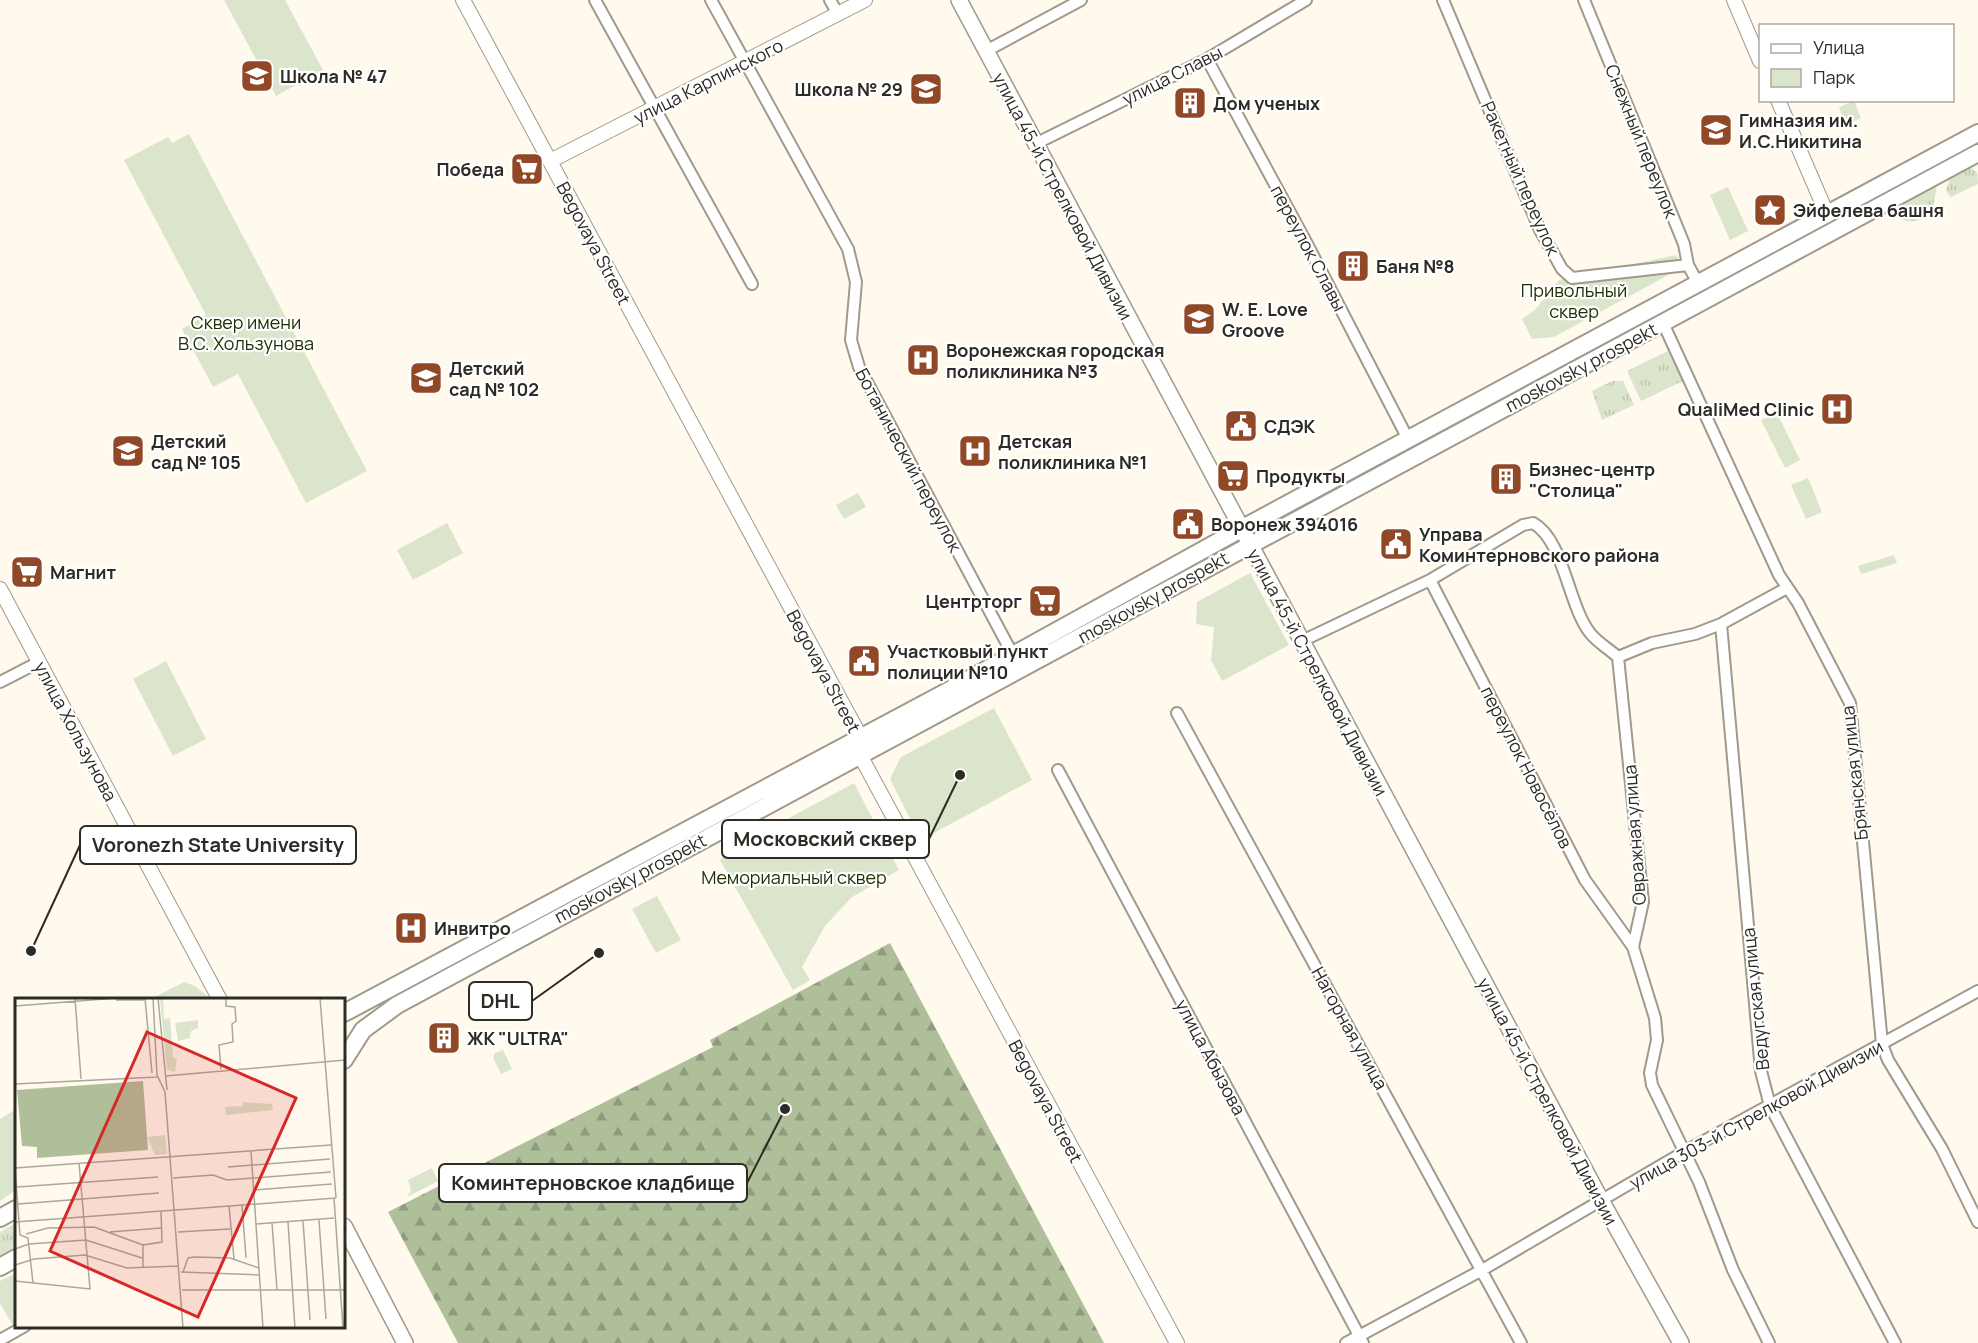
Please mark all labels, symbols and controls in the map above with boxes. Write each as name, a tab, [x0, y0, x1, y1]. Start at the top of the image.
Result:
legend	[1759, 24, 1954, 102]
street label: улица Карпинского	[629, 33, 787, 129]
text: Улица	[1813, 35, 1865, 59]
street label: улица Славы	[1118, 39, 1226, 111]
school or university icon: Школа № 47	[239, 58, 275, 94]
street label: Снежный переулок	[1600, 61, 1684, 222]
place label: Школа № 47	[280, 64, 387, 88]
text: Парк	[1813, 65, 1856, 89]
street label: улица 45-й Стрелковой Дивизии	[987, 68, 1139, 324]
school or university icon: Школа № 29	[908, 71, 944, 107]
place label: Школа № 29	[795, 77, 903, 101]
building icon: Дом ученых	[1172, 85, 1208, 121]
place label: Дом ученых	[1213, 91, 1320, 115]
street label: Ракетный переулок	[1476, 97, 1566, 260]
place label: Гимназия им. И.С.Никитина	[1739, 108, 1862, 153]
school or university icon: Гимназия им. И.С.Никитина	[1698, 112, 1734, 148]
supermarket icon: Победа	[509, 151, 545, 187]
place label: Победа	[436, 157, 504, 181]
street label: Begovaya Street	[551, 177, 637, 309]
street label: переулок Славы	[1266, 181, 1352, 315]
place icon: Эйфелева башня	[1752, 192, 1788, 228]
place label: Эйфелева башня	[1793, 198, 1944, 222]
building icon: Баня №8	[1335, 248, 1371, 284]
place label: Баня №8	[1376, 254, 1455, 278]
park label: Привольный сквер	[1521, 278, 1627, 323]
place label: W. E. Love Groove	[1222, 297, 1308, 342]
school or university icon: W. E. Love Groove	[1181, 301, 1217, 337]
park label: Сквер имени В.С. Хользунова	[178, 310, 314, 355]
street label: moskovsky prospekt	[1501, 317, 1661, 417]
place label: Воронежская городская поликлиника №3	[946, 338, 1164, 383]
hospital icon: Воронежская городская поликлиника №3	[905, 342, 941, 378]
place label: Детский сад № 102	[449, 356, 539, 401]
school or university icon: Детский сад № 102	[408, 360, 444, 396]
street label: Ботанический переулок	[850, 364, 968, 557]
hospital icon: QualiMed Clinic	[1819, 391, 1855, 427]
place label: QualiMed Clinic	[1678, 397, 1814, 421]
public building icon: СДЭК	[1223, 408, 1259, 444]
place label: СДЭК	[1264, 414, 1315, 438]
place label: Детский сад № 105	[151, 429, 241, 474]
place label: Детская поликлиника №1	[998, 429, 1147, 474]
school or university icon: Детский сад № 105	[110, 433, 146, 469]
hospital icon: Детская поликлиника №1	[957, 433, 993, 469]
place label: Бизнес-центр "Столица"	[1529, 457, 1655, 502]
supermarket icon: Продукты	[1215, 458, 1251, 494]
building icon: Бизнес-центр "Столица"	[1488, 461, 1524, 497]
place label: Продукты	[1256, 464, 1345, 488]
public building icon: Воронеж 394016	[1170, 506, 1206, 542]
place label: Воронеж 394016	[1211, 512, 1358, 536]
place label: Управа Коминтерновского района	[1419, 522, 1659, 567]
public building icon: Управа Коминтерновского района	[1378, 526, 1414, 562]
street label: улица 45-й Стрелковой Дивизии	[1242, 544, 1394, 800]
street label: moskovsky prospekt	[1073, 546, 1233, 648]
supermarket icon: Магнит	[9, 554, 45, 590]
place label: Магнит	[50, 560, 117, 584]
supermarket icon: Центрторг	[1027, 583, 1063, 619]
place label: Центрторг	[926, 589, 1022, 613]
street label: Begovaya Street	[781, 605, 867, 737]
place label: Участковый пункт полиции №10	[887, 639, 1049, 684]
public building icon: Участковый пункт полиции №10	[846, 643, 882, 679]
street label: улица Хользунова	[29, 657, 123, 805]
street label: переулок Новосёлов	[1476, 682, 1578, 852]
street label: Брянская улица	[1835, 704, 1873, 842]
street label: Овражная улица	[1617, 764, 1651, 906]
callout: Московский сквер	[722, 820, 929, 858]
text: Московский сквер	[733, 825, 917, 852]
callout: Voronezh State University	[80, 826, 356, 864]
street label: moskovsky prospekt	[550, 828, 710, 928]
text: Voronezh State University	[92, 831, 345, 858]
park label: Мемориальный сквер	[701, 865, 887, 889]
hospital icon: Инвитро	[393, 910, 429, 946]
place label: Инвитро	[434, 916, 511, 940]
street label: Ведугская улица	[1736, 926, 1774, 1072]
street label: Нагорная улица	[1306, 962, 1394, 1094]
street label: улица 45-й Стрелковой Дивизии	[1472, 973, 1624, 1229]
callout: DHL	[469, 982, 532, 1020]
text: DHL	[480, 987, 520, 1014]
street label: улица Абызова	[1170, 995, 1252, 1119]
inset map	[15, 998, 345, 1328]
building icon: ЖК "ULTRA"	[426, 1020, 462, 1056]
place label: ЖК "ULTRA"	[467, 1026, 569, 1050]
street label: улица 303-й Стрелковой Дивизии	[1625, 1034, 1887, 1194]
street label: Begovaya Street	[1003, 1035, 1089, 1167]
callout: Коминтерновское кладбище	[439, 1164, 747, 1202]
text: Коминтерновское кладбище	[451, 1169, 735, 1196]

